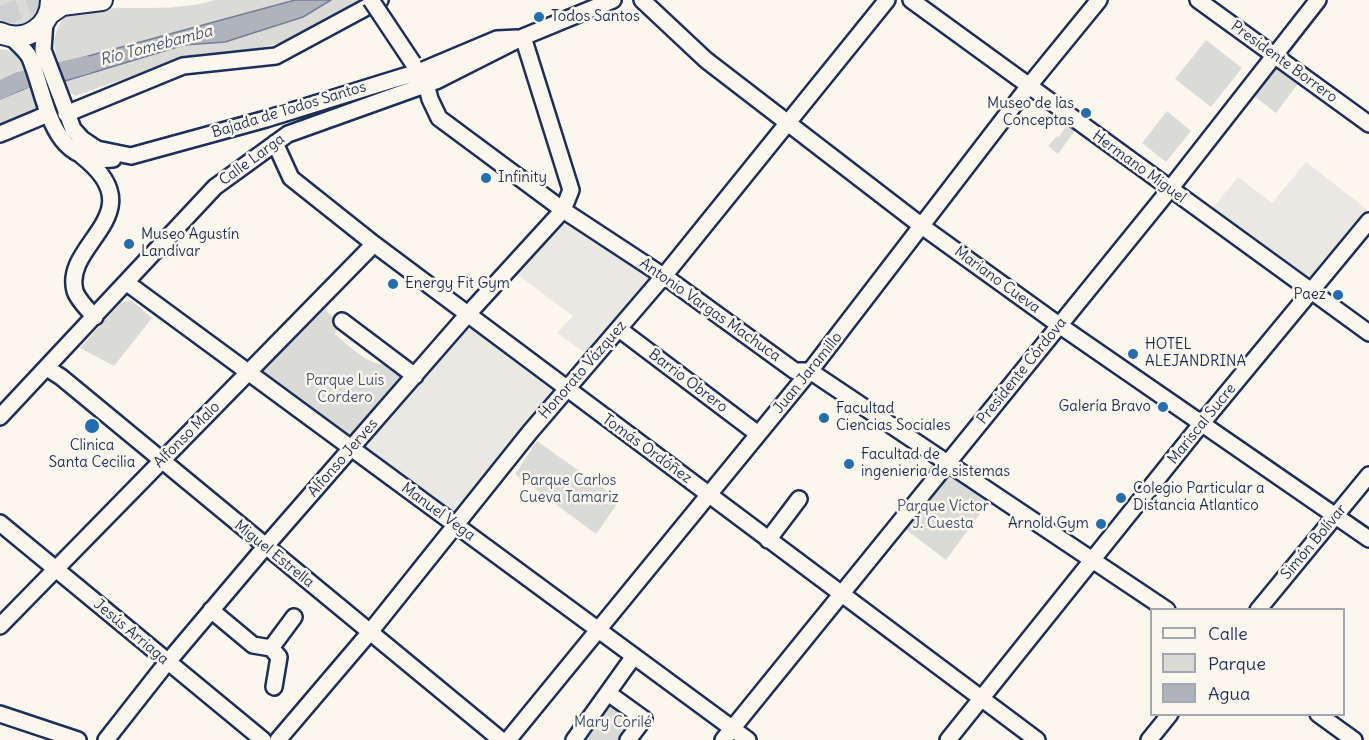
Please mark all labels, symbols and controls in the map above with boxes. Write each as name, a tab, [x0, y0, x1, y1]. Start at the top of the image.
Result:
place label: Todos Santos	[551, 8, 640, 26]
marker: Todos Santos	[532, 10, 546, 24]
street label: Presidente Borrero	[1227, 17, 1341, 107]
water label: Río Tomebamba	[98, 22, 214, 70]
street label: Bajada de Todos Santos	[210, 78, 368, 142]
place label: Museo de las Conceptas	[987, 95, 1074, 130]
marker: Museo de las Conceptas	[1079, 106, 1093, 120]
street label: Hermano Miguel	[1089, 127, 1189, 207]
street label: Calle Larga	[216, 130, 288, 190]
place label: Infinity	[498, 169, 547, 187]
marker: Infinity	[479, 171, 493, 185]
place label: Museo Agustín Landívar	[141, 226, 239, 261]
marker: Museo Agustín Landívar	[122, 237, 136, 251]
street label: Mariano Cueva	[951, 243, 1043, 317]
street label: Antonio Vargas Machuca	[636, 254, 784, 366]
place label: Energy Fit Gym	[405, 275, 510, 293]
marker: Energy Fit Gym	[386, 277, 400, 291]
place label: Paez	[1294, 286, 1326, 304]
marker: Paez	[1331, 288, 1345, 302]
street label: Presidente Córdova	[973, 314, 1071, 428]
street label: Honorato Vázquez	[535, 317, 631, 423]
street label: Juan Jaramillo	[770, 329, 846, 417]
place label: HOTEL ALEJANDRINA	[1145, 336, 1246, 371]
street label: Barrio Obrero	[645, 346, 731, 416]
marker: HOTEL ALEJANDRINA	[1126, 347, 1140, 361]
park label: Parque Luis Cordero	[306, 372, 384, 407]
street label: Mariscal Sucre	[1164, 380, 1240, 468]
street label: Alfonso Malo	[150, 398, 224, 472]
place label: Galería Bravo	[1058, 398, 1151, 416]
place label: Facultad Ciencias Sociales	[836, 400, 951, 435]
marker: Galería Bravo	[1156, 400, 1170, 414]
street label: Tomás Ordóñez	[599, 411, 695, 487]
marker: Facultad Ciencias Sociales	[817, 411, 831, 425]
street label: Alfonso Jerves	[304, 415, 382, 501]
marker: Clinica Santa Cecilia	[83, 417, 101, 435]
place label: Clinica Santa Cecilia	[49, 437, 135, 472]
place label: Facultad de ingenieria de sistemas	[861, 446, 1010, 481]
marker: Facultad de ingenieria de sistemas	[842, 457, 856, 471]
park label: Parque Carlos Cueva Tamariz	[519, 472, 619, 507]
street label: Manuel Vega	[398, 479, 478, 545]
place label: Colegio Particular a Distancia Atlantico	[1133, 480, 1265, 515]
marker: Colegio Particular a Distancia Atlantico	[1114, 491, 1128, 505]
park label: Parque Víctor J. Cuesta	[897, 498, 989, 533]
street label: Simón Bolívar	[1277, 501, 1351, 583]
place label: Arnold Gym	[1008, 515, 1089, 533]
street label: Miguel Estrella	[231, 516, 317, 592]
marker: Arnold Gym	[1094, 517, 1108, 531]
street label: Jesús Arriaga	[90, 595, 172, 669]
legend	[1150, 608, 1345, 716]
text: Calle	[1208, 622, 1248, 645]
text: Parque	[1208, 652, 1266, 675]
text: Agua	[1208, 682, 1250, 705]
park label: Mary Corilé	[574, 714, 652, 732]

